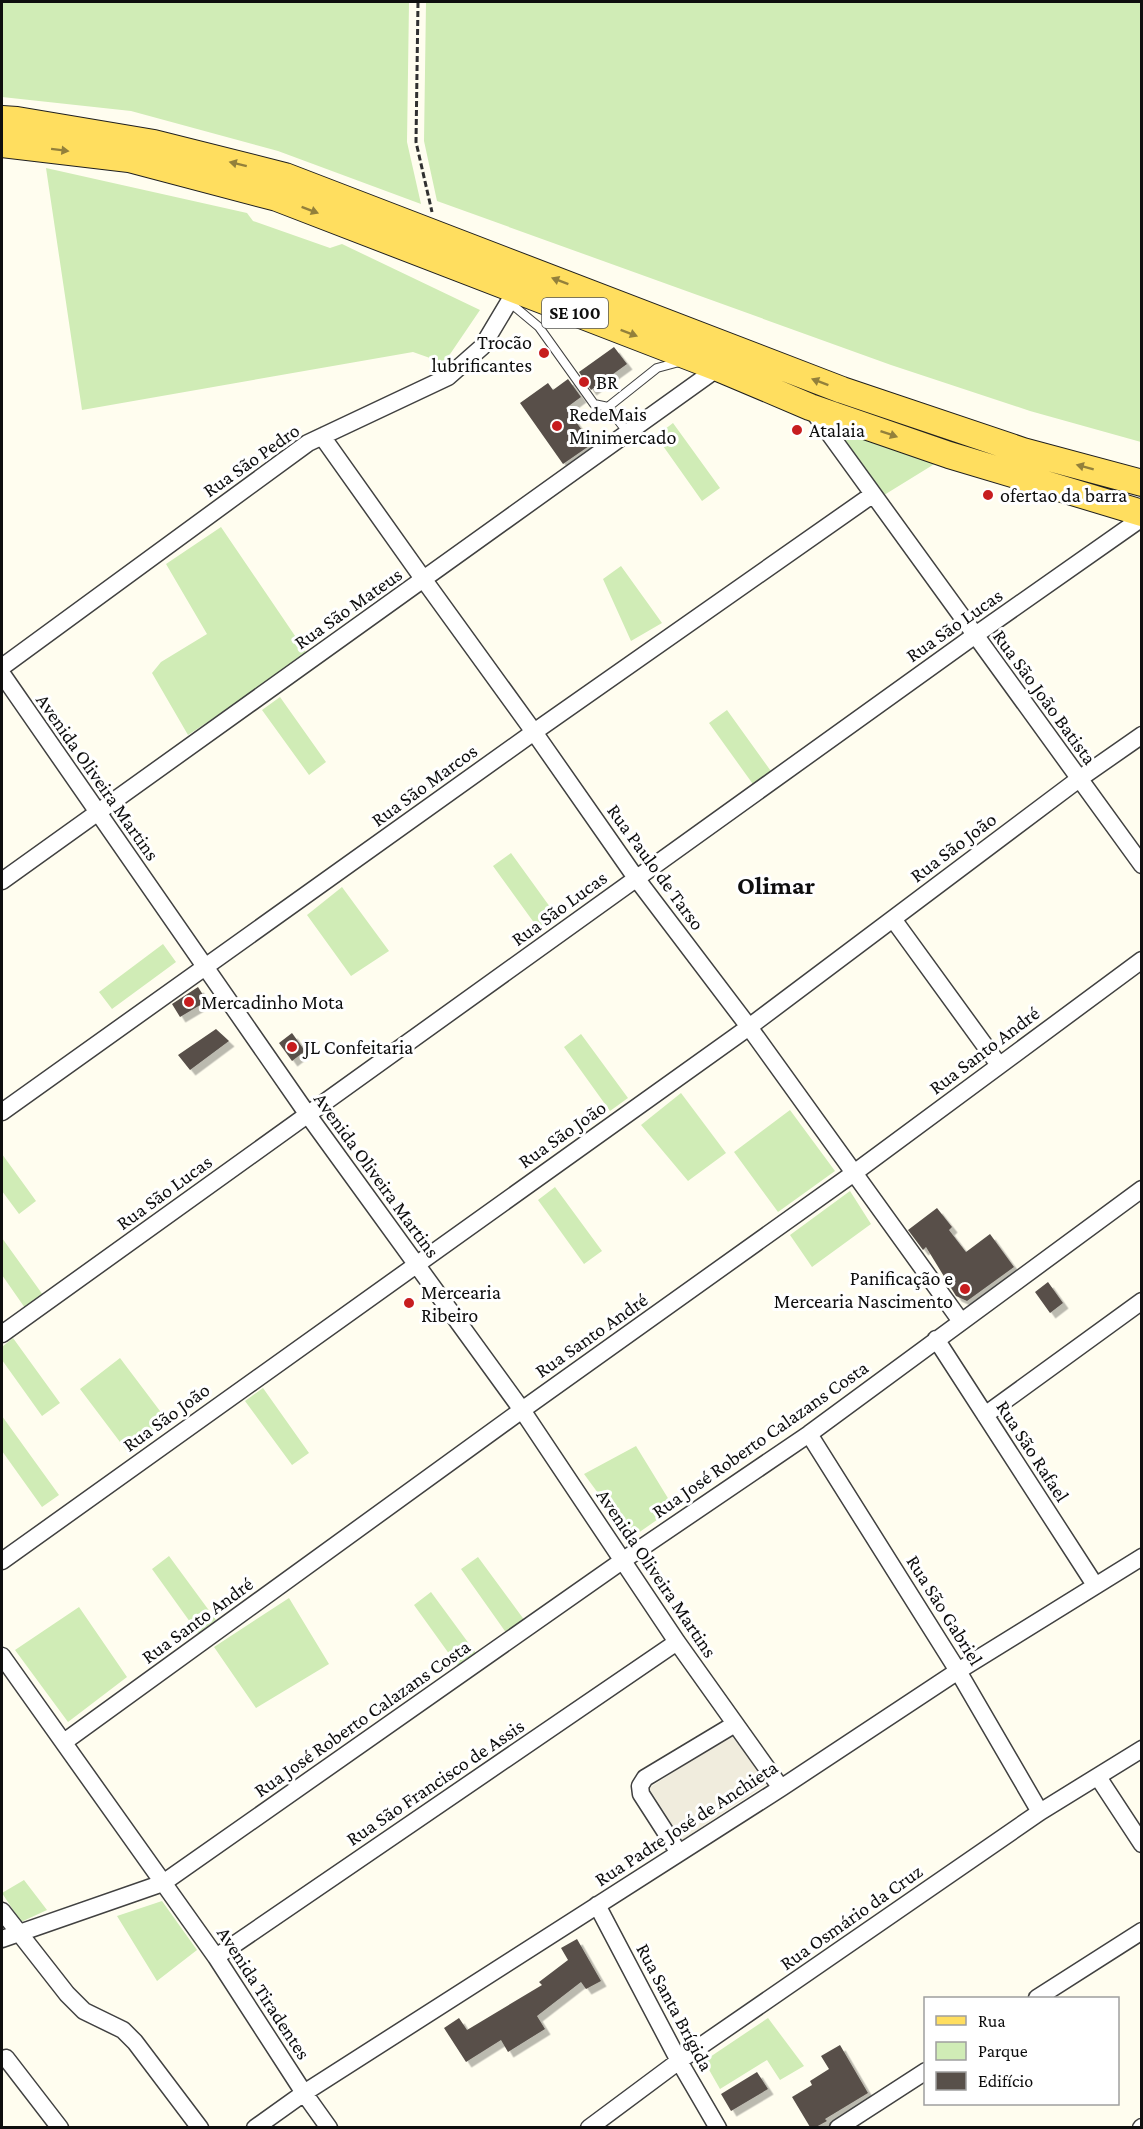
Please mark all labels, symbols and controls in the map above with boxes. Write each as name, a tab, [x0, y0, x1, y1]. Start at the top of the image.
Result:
one-way arrow	[50, 145, 69, 155]
one-way arrow	[229, 159, 247, 169]
one-way arrow	[301, 206, 319, 216]
one-way arrow	[550, 276, 568, 286]
road number: SE 100	[542, 298, 608, 328]
one-way arrow	[620, 329, 638, 339]
place label: Trocão lubrificantes	[431, 331, 532, 376]
marker: Trocão lubrificantes	[537, 346, 551, 360]
place label: BR	[596, 371, 619, 393]
marker: BR	[577, 375, 591, 389]
one-way arrow	[810, 376, 828, 386]
place label: RedeMais Minimercado	[569, 403, 676, 448]
street label: Rua São Pedro	[199, 419, 303, 501]
marker: RedeMais Minimercado	[550, 419, 564, 433]
place label: Atalaia	[809, 419, 865, 441]
marker: Atalaia	[790, 423, 804, 437]
one-way arrow	[880, 430, 898, 440]
one-way arrow	[1076, 462, 1094, 472]
place label: ofertao da barra	[1000, 484, 1127, 506]
marker: ofertao da barra	[981, 488, 995, 502]
street label: Rua São Mateus	[290, 563, 406, 653]
street label: Rua São Lucas	[902, 584, 1007, 666]
street label: Rua São João Batista	[988, 625, 1101, 769]
street label: Avenida Oliveira Martins	[32, 689, 164, 865]
street label: Rua São Marcos	[367, 739, 481, 831]
street label: Rua Paulo de Tarso	[603, 800, 709, 934]
street label: Rua São João	[906, 808, 1001, 887]
street label: Rua São Lucas	[507, 866, 611, 950]
district label: Olimar	[737, 871, 816, 900]
place label: Mercadinho Mota	[201, 991, 344, 1013]
marker: Mercadinho Mota	[182, 995, 196, 1009]
street label: Rua Santo André	[925, 1001, 1044, 1099]
place label: JL Confeitaria	[302, 1036, 413, 1059]
marker: JL Confeitaria	[285, 1040, 299, 1054]
street label: Avenida Oliveira Martins	[310, 1088, 444, 1262]
street label: Rua São João	[514, 1096, 611, 1173]
street label: Rua São Lucas	[112, 1150, 216, 1234]
place label: Panificação e Mercearia Nascimento	[774, 1267, 953, 1312]
place label: Mercearia Ribeiro	[421, 1281, 501, 1326]
marker: Panificação e Mercearia Nascimento	[958, 1282, 972, 1296]
street label: Rua Santo André	[531, 1288, 652, 1382]
marker: Mercearia Ribeiro	[402, 1296, 416, 1310]
street label: Rua José Roberto Calazans Costa	[648, 1356, 873, 1523]
street label: Rua São João	[118, 1378, 214, 1457]
street label: Rua São Rafael	[992, 1396, 1074, 1506]
street label: Avenida Oliveira Martins	[592, 1485, 722, 1662]
street label: Rua São Gabriel	[902, 1551, 988, 1669]
street label: Rua Santo André	[137, 1572, 257, 1668]
street label: Rua José Roberto Calazans Costa	[250, 1635, 475, 1802]
street label: Rua São Francisco de Assis	[342, 1714, 528, 1850]
street label: Rua Padre José de Anchieta	[591, 1756, 782, 1891]
street label: Rua Osmário da Cruz	[776, 1860, 926, 1974]
street label: Avenida Tiradentes	[213, 1923, 315, 2064]
street label: Rua Santa Brígida	[631, 1939, 718, 2075]
legend	[924, 1997, 1119, 2105]
text: Rua	[978, 2011, 1006, 2031]
text: Parque	[978, 2041, 1028, 2061]
text: Edifício	[978, 2071, 1033, 2091]

